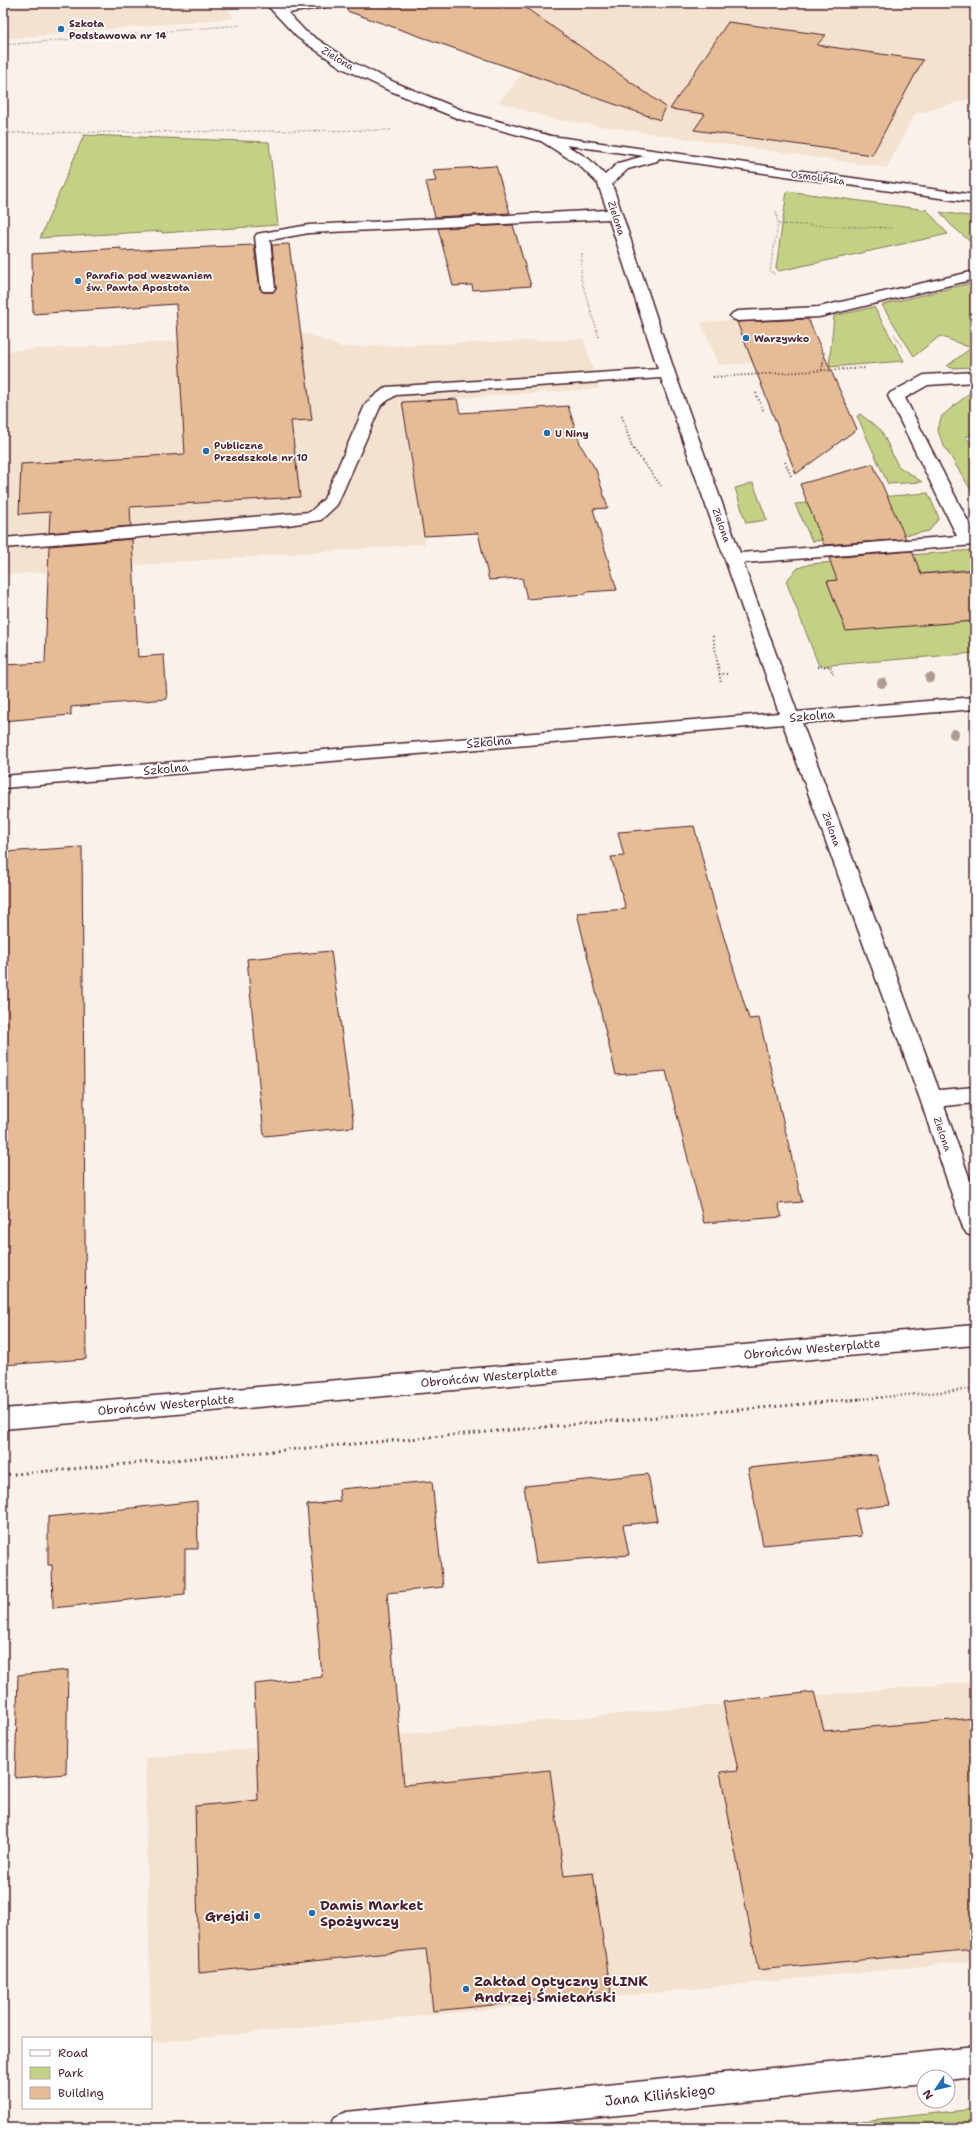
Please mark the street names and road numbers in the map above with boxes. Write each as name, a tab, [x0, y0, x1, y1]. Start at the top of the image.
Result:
street label: Zielona	[319, 44, 357, 74]
street label: Osmolińska	[790, 167, 847, 188]
street label: Zielona	[605, 199, 628, 238]
street label: Zielona	[709, 506, 734, 545]
street label: Szkolna	[789, 706, 836, 726]
street label: Szkolna	[466, 732, 513, 752]
street label: Szkolna	[143, 759, 190, 779]
street label: Zielona	[819, 810, 844, 849]
street label: Zielona	[931, 1115, 955, 1154]
street label: Obrońców Westerplatte	[743, 1335, 881, 1363]
street label: Obrońców Westerplatte	[420, 1363, 558, 1391]
street label: Obrońców Westerplatte	[97, 1391, 235, 1419]
street label: Jana Kilińskiego	[604, 2080, 716, 2110]

